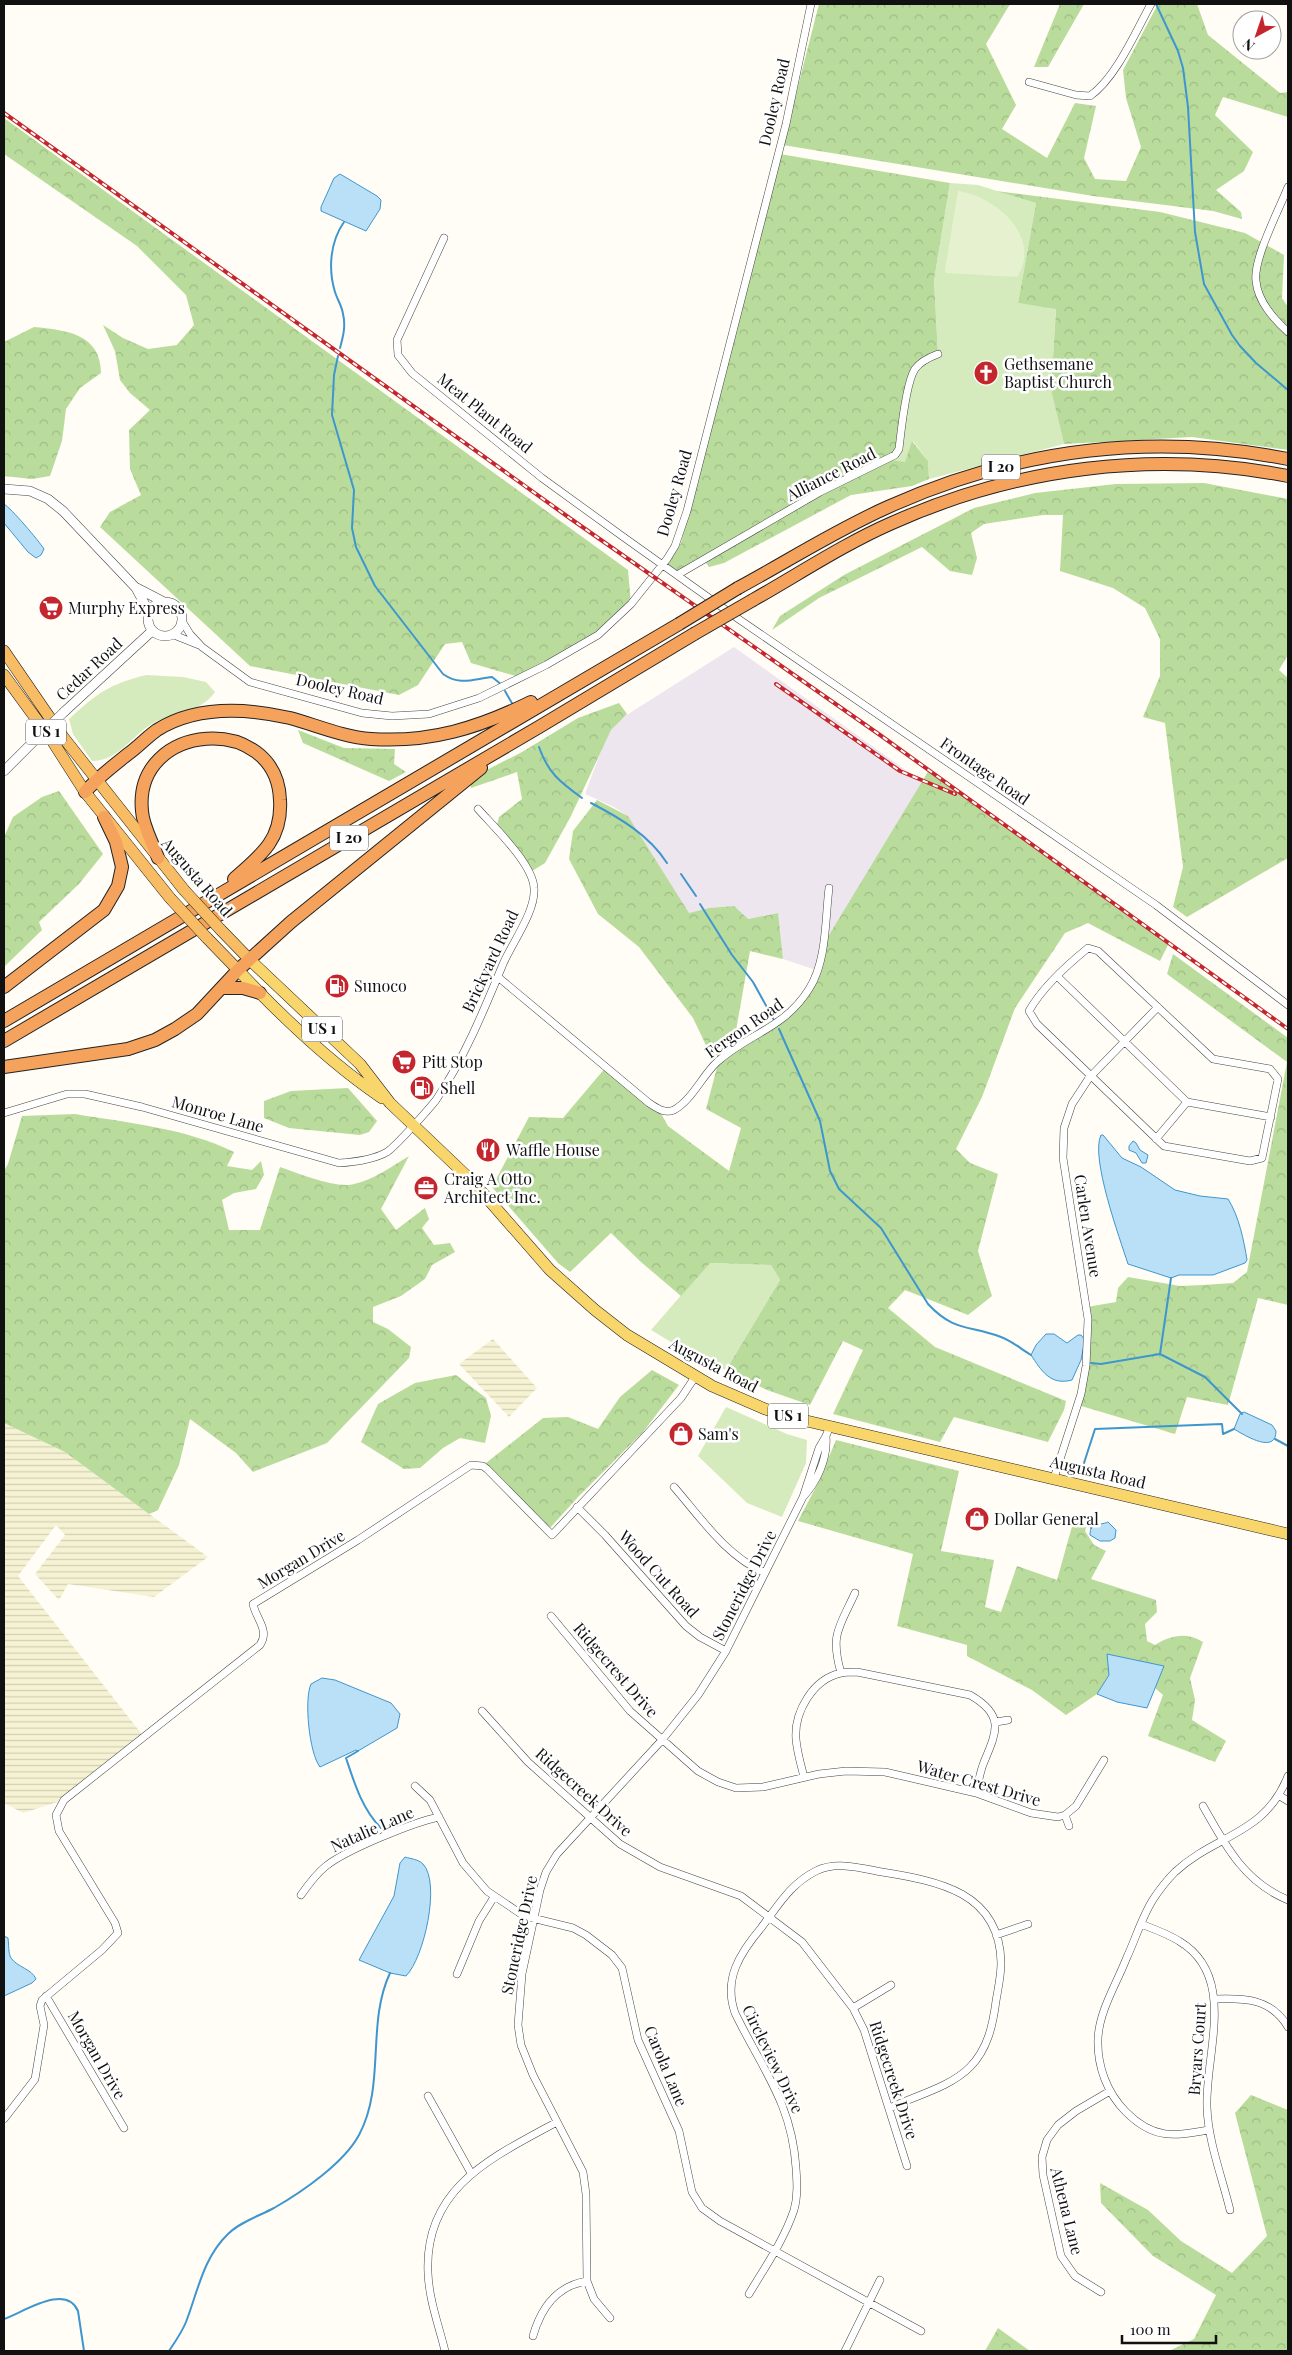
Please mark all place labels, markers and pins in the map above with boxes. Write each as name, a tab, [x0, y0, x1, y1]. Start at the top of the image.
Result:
place label: Gethsemane Baptist Church	[1004, 353, 1112, 392]
church icon: Gethsemane Baptist Church	[973, 360, 999, 386]
supermarket icon: Murphy Express	[38, 595, 64, 621]
place label: Murphy Express	[68, 597, 185, 618]
fuel station icon: Sunoco	[324, 973, 350, 999]
place label: Sunoco	[354, 975, 407, 996]
supermarket icon: Pitt Stop	[391, 1049, 417, 1075]
place label: Pitt Stop	[422, 1051, 483, 1072]
fuel station icon: Shell	[409, 1075, 435, 1101]
place label: Shell	[440, 1077, 476, 1098]
restaurant icon: Waffle House	[475, 1137, 501, 1163]
place label: Waffle House	[505, 1139, 600, 1160]
place label: Craig A Otto Architect Inc.	[443, 1168, 540, 1207]
office icon: Craig A Otto Architect Inc.	[413, 1175, 439, 1201]
shop icon: Sam's	[668, 1421, 694, 1447]
place label: Sam's	[698, 1423, 739, 1444]
shop icon: Dollar General	[964, 1506, 990, 1532]
place label: Dollar General	[994, 1508, 1099, 1529]

